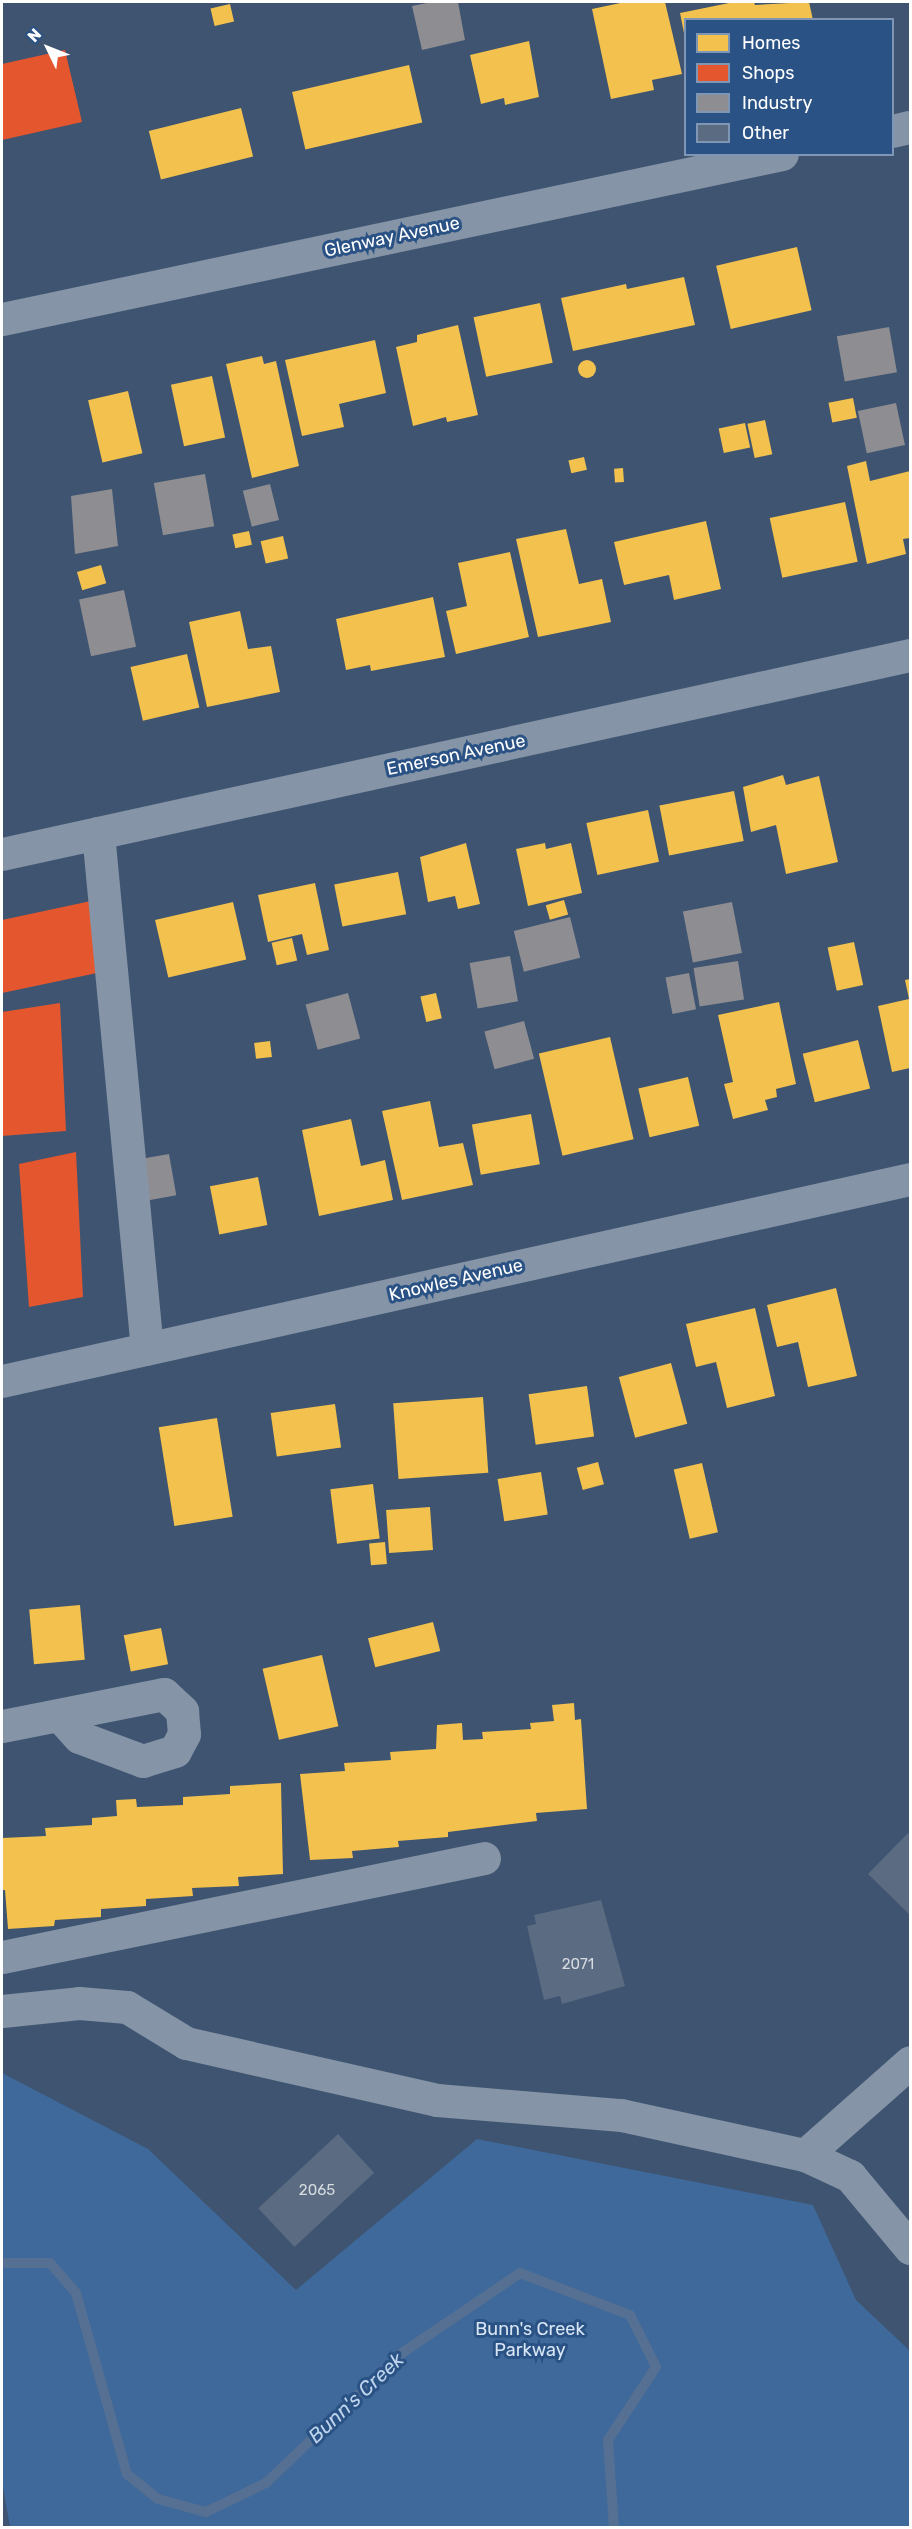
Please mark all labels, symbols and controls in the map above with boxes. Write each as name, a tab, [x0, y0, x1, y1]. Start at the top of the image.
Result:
north arrow	[18, 18, 78, 78]
legend	[684, 18, 894, 156]
text: N	[24, 25, 45, 46]
text: Homes	[742, 32, 800, 54]
text: Shops	[742, 62, 794, 84]
text: Industry	[742, 92, 812, 114]
text: Other	[742, 122, 789, 144]
street label: Glenway Avenue	[322, 212, 462, 262]
street label: Emerson Avenue	[384, 730, 528, 780]
street label: Knowles Avenue	[387, 1254, 525, 1306]
house number: 2071	[562, 1956, 594, 1974]
house number: 2065	[299, 2182, 335, 2200]
park label: Bunn's Creek Parkway	[475, 2319, 585, 2362]
water label: Bunn's Creek	[303, 2348, 409, 2448]

